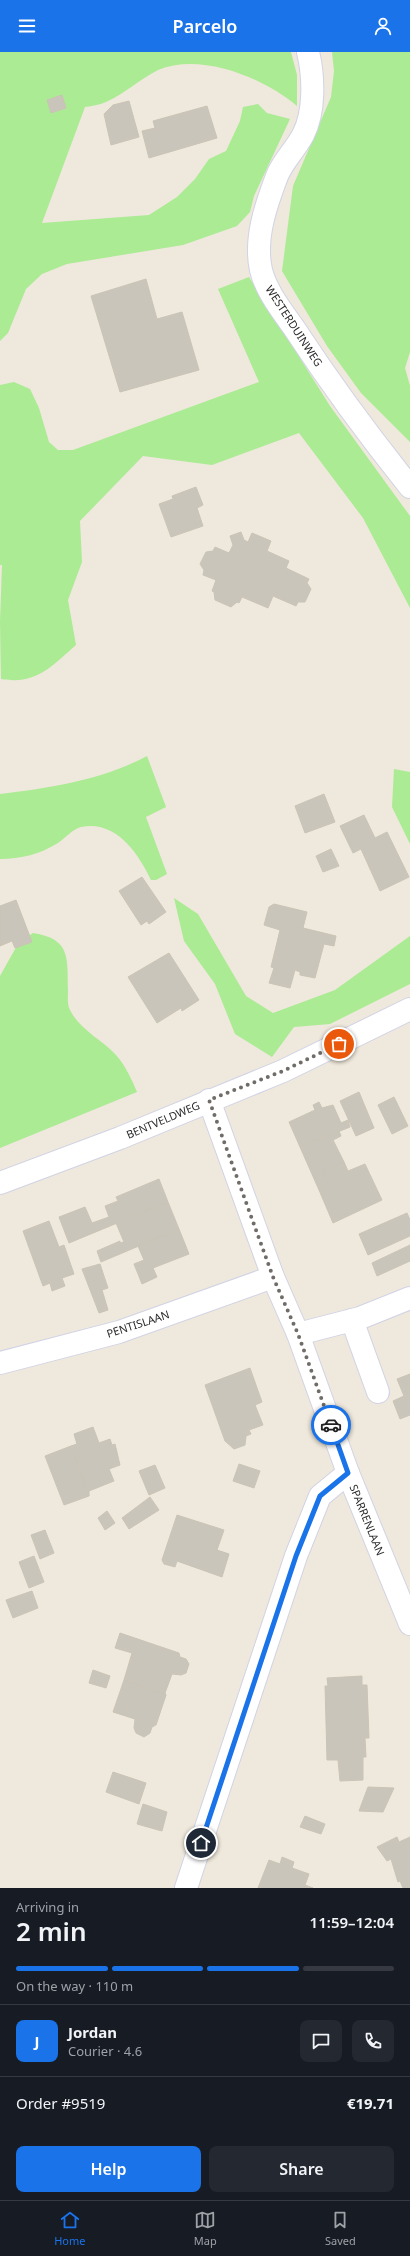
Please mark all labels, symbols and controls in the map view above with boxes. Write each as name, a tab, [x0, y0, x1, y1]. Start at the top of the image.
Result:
text: Parcelo	[173, 14, 237, 38]
icon: menu	[16, 15, 38, 37]
icon: person	[372, 15, 394, 37]
street label: WESTERDUINWEG	[263, 282, 326, 369]
pin	[322, 1027, 356, 1061]
icon: bag	[328, 1033, 350, 1055]
street label: BENTVELDWEG	[124, 1097, 202, 1142]
street label: PENTISLAAN	[105, 1306, 171, 1341]
courier	[311, 1405, 351, 1445]
icon: car	[320, 1414, 342, 1436]
street label: SPARRENLAAN	[346, 1482, 389, 1558]
pin	[184, 1826, 218, 1860]
icon: home	[190, 1832, 212, 1854]
text: Arriving in	[16, 1898, 79, 1916]
text: 11:59–12:04	[310, 1912, 394, 1932]
text: 2 min	[16, 1913, 87, 1949]
text: On the way · 110 m	[16, 1977, 133, 1995]
button: chat	[300, 2020, 342, 2062]
button: phone	[352, 2020, 394, 2062]
text: Jordan	[68, 2022, 117, 2042]
text: J	[35, 2031, 39, 2051]
text: Courier · 4.6	[68, 2042, 142, 2060]
text: Order #9519	[16, 2093, 105, 2113]
text: €19.71	[347, 2093, 394, 2113]
button: Help	[16, 2146, 201, 2192]
button: Share	[209, 2146, 394, 2192]
tab: Home	[54, 2209, 85, 2248]
tab: Map	[194, 2209, 217, 2248]
tab: Saved	[325, 2209, 356, 2248]

